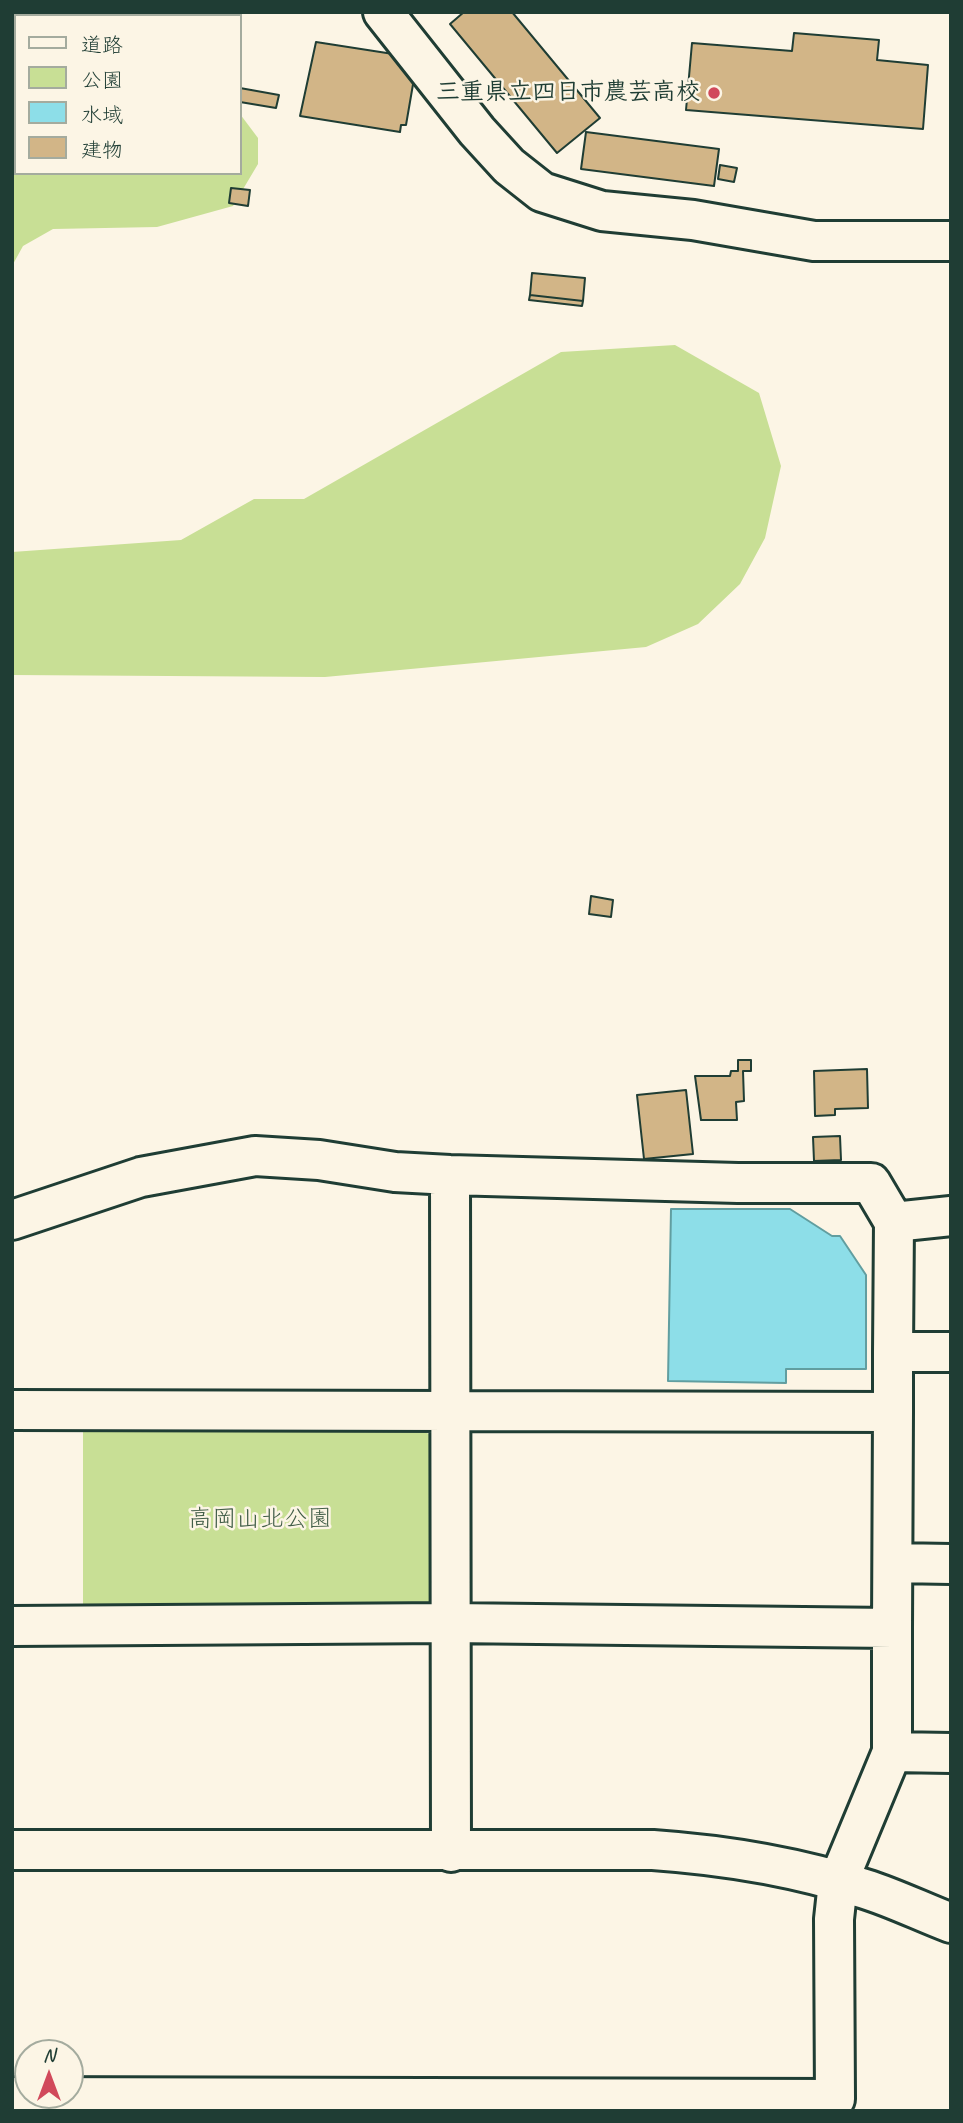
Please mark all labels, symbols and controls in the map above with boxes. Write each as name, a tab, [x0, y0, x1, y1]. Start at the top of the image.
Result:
legend	[14, 14, 242, 175]
text: 道路	[81, 32, 123, 58]
text: 公園	[81, 67, 123, 93]
place label: 三重県立四日市農芸高校	[436, 79, 700, 107]
marker: 三重県立四日市農芸高校	[706, 85, 722, 101]
text: 水域	[81, 102, 123, 128]
text: 建物	[81, 137, 123, 163]
park label: 高岡山北公園	[188, 1506, 332, 1534]
north arrow	[14, 2039, 84, 2109]
text: N	[43, 2043, 55, 2067]

